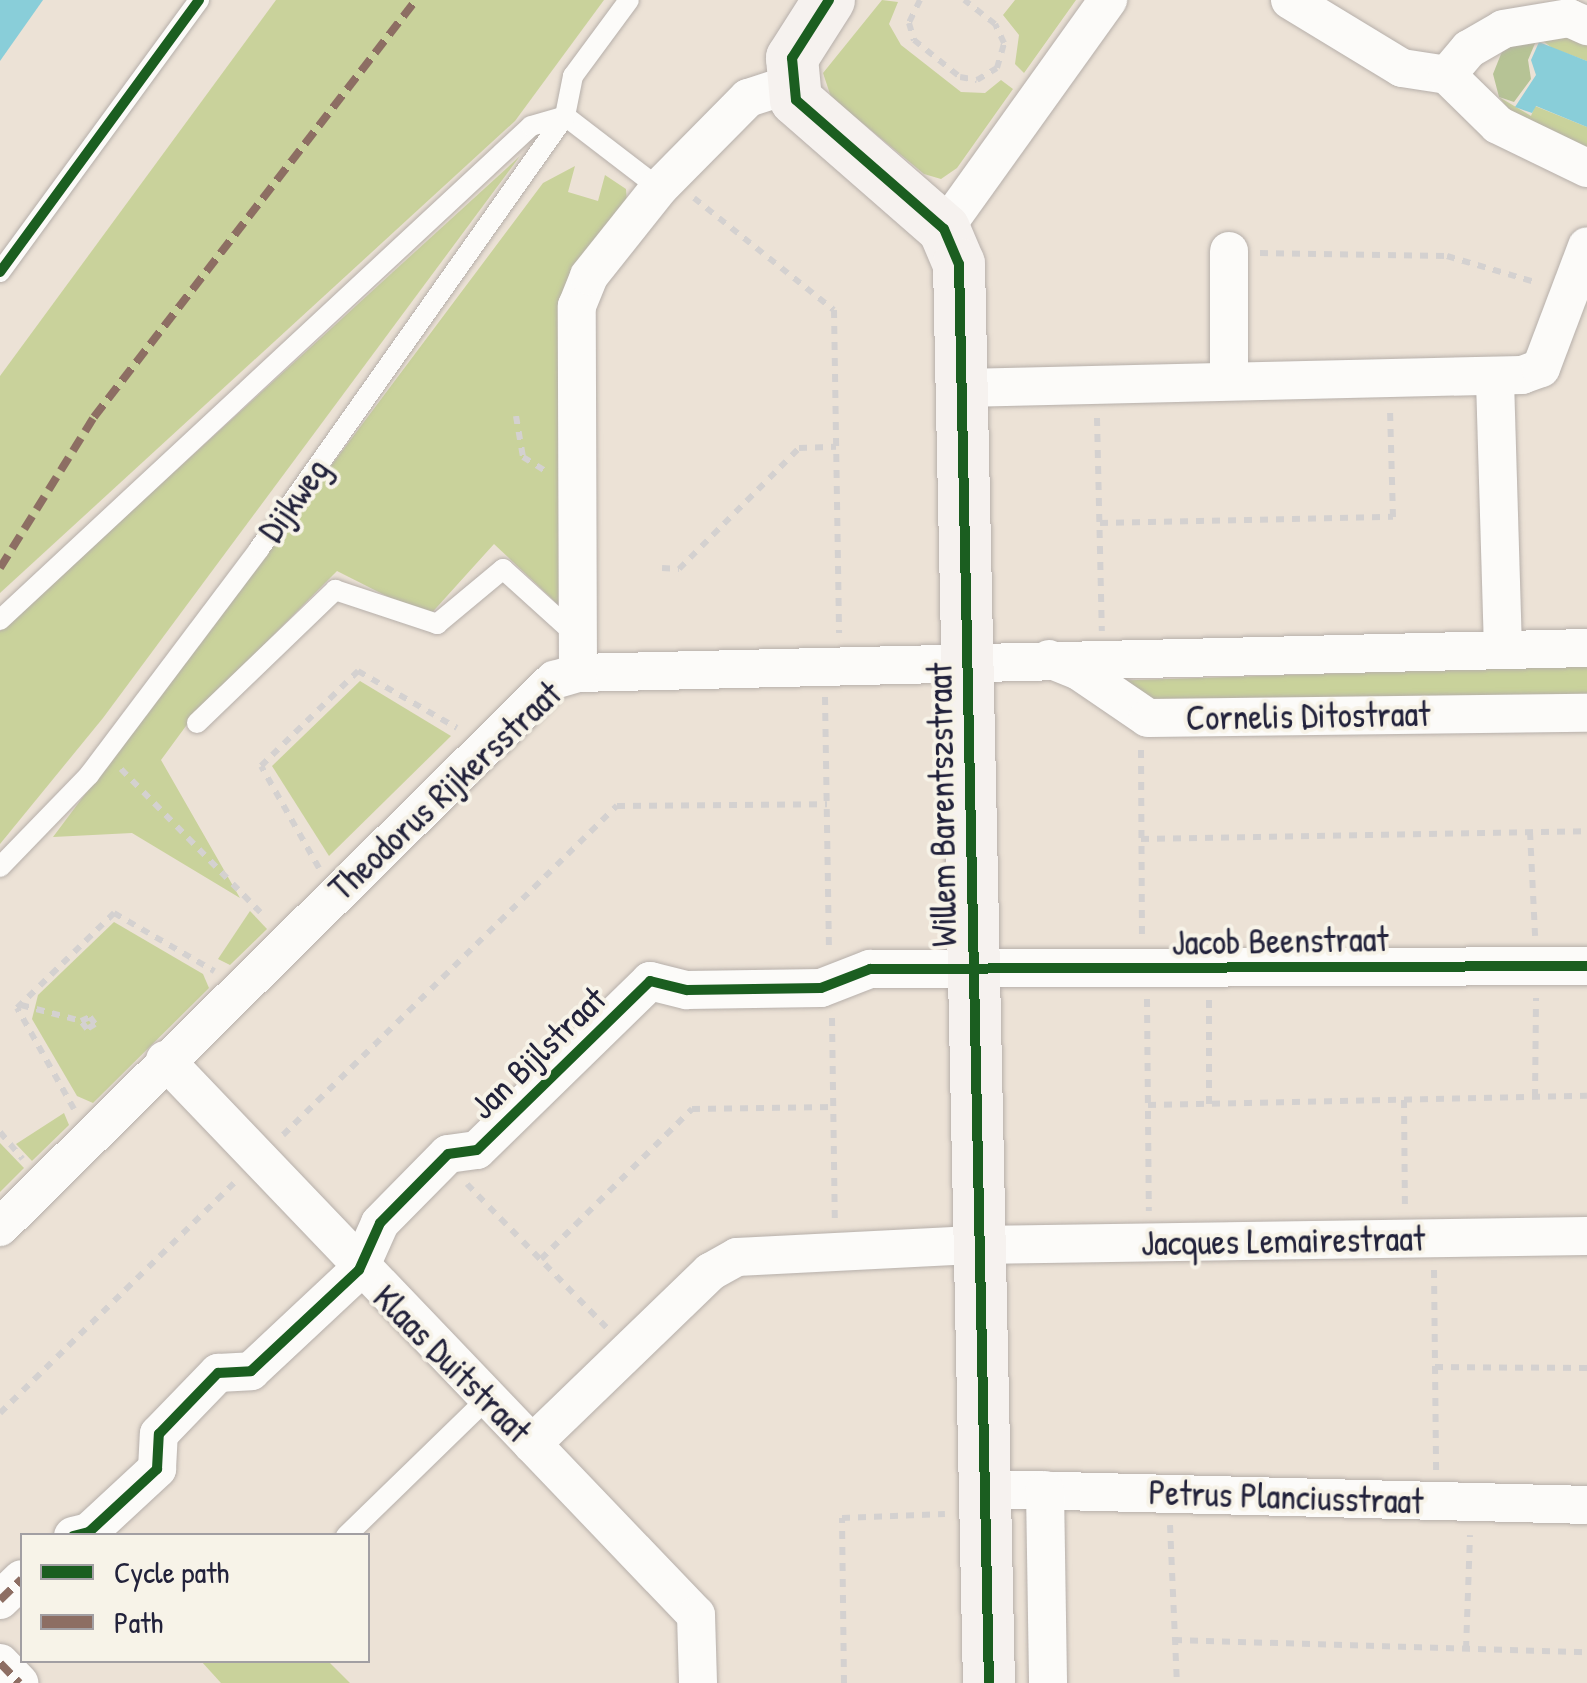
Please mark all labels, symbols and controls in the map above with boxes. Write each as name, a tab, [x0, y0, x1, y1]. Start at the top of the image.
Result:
street label: Dijkweg	[250, 450, 338, 550]
street label: Willem Barentszstraat	[919, 663, 965, 947]
street label: Theodorus Rijkersstraat	[320, 673, 570, 909]
street label: Cornelis Ditostraat	[1186, 693, 1430, 739]
street label: Jacob Beenstraat	[1171, 918, 1389, 964]
street label: Jan Bijlstraat	[462, 978, 614, 1128]
street label: Jacques Lemairestraat	[1141, 1218, 1425, 1264]
street label: Klaas Duitstraat	[364, 1276, 540, 1452]
street label: Petrus Planciusstraat	[1148, 1471, 1424, 1523]
legend	[20, 1533, 370, 1663]
text: Cycle path	[114, 1552, 229, 1592]
text: Path	[114, 1602, 163, 1642]

